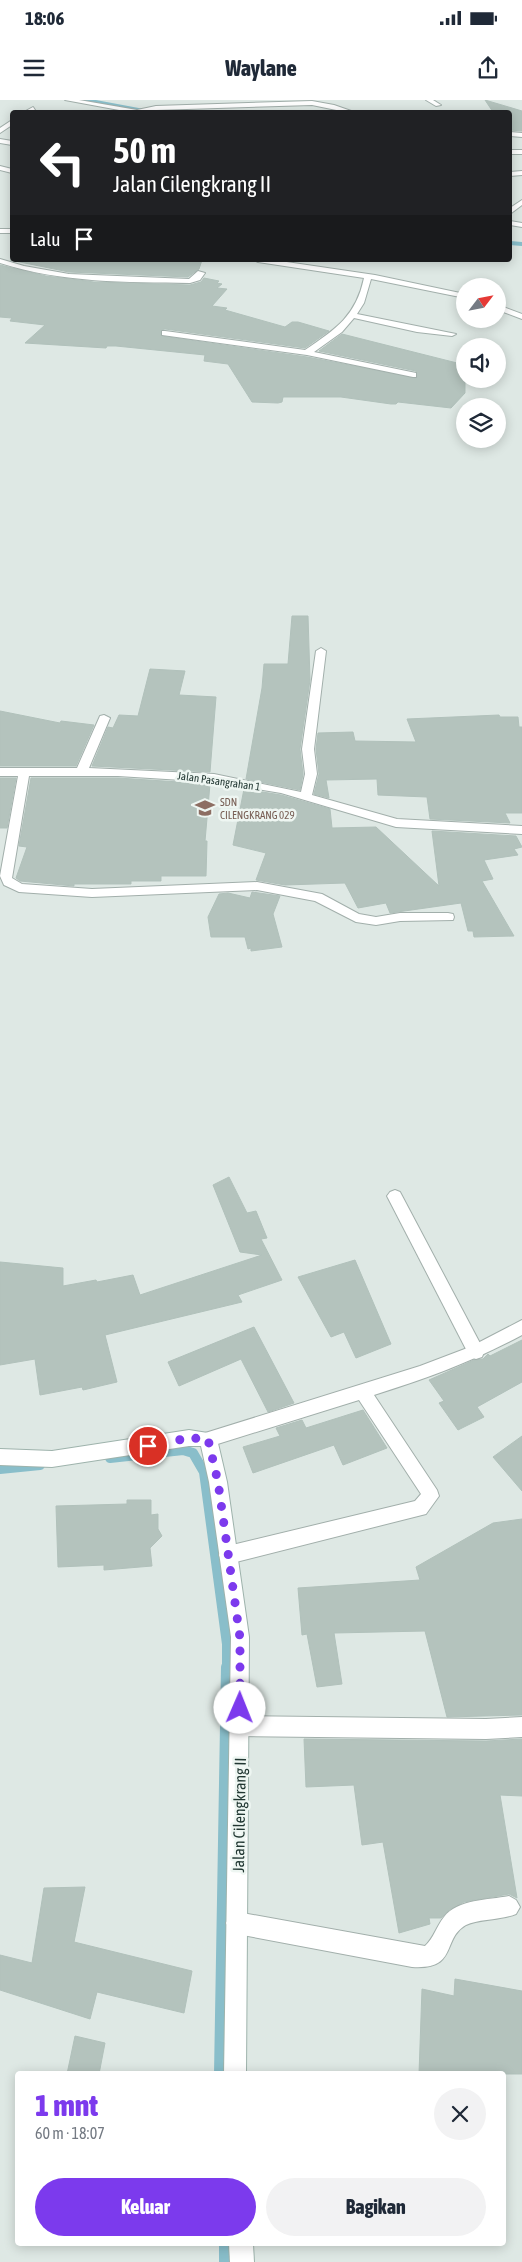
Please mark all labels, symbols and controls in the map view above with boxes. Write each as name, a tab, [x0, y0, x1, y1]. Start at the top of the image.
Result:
text: 18:06	[25, 7, 64, 29]
icon: menu	[20, 54, 48, 82]
icon: share	[474, 54, 502, 82]
text: Waylane	[225, 55, 297, 81]
icon: left	[30, 130, 95, 195]
text: 50 m	[113, 130, 176, 170]
text: Jalan Cilengkrang II	[113, 171, 271, 197]
icon: arrive	[70, 225, 98, 253]
text: Lalu	[30, 228, 60, 250]
north arrow	[456, 278, 506, 328]
map controls	[456, 278, 506, 448]
button: sound	[456, 338, 506, 388]
button: layers	[456, 398, 506, 448]
street label: Jalan Pasangrahan 1	[177, 769, 261, 793]
place label: SDN CILENGKRANG 029	[220, 796, 295, 821]
school or university icon: SDN CILENGKRANG 029	[194, 797, 216, 819]
pin	[127, 1425, 169, 1467]
icon: arrive	[134, 1432, 162, 1460]
position arrow	[213, 1681, 265, 1733]
street label: Jalan Cilengkrang II	[229, 1757, 250, 1873]
text: 1 mnt	[35, 2088, 98, 2122]
button: close	[434, 2088, 486, 2140]
text: 60 m · 18:07	[35, 2124, 105, 2142]
button: Keluar	[35, 2178, 256, 2236]
button: Bagikan	[266, 2178, 486, 2236]

